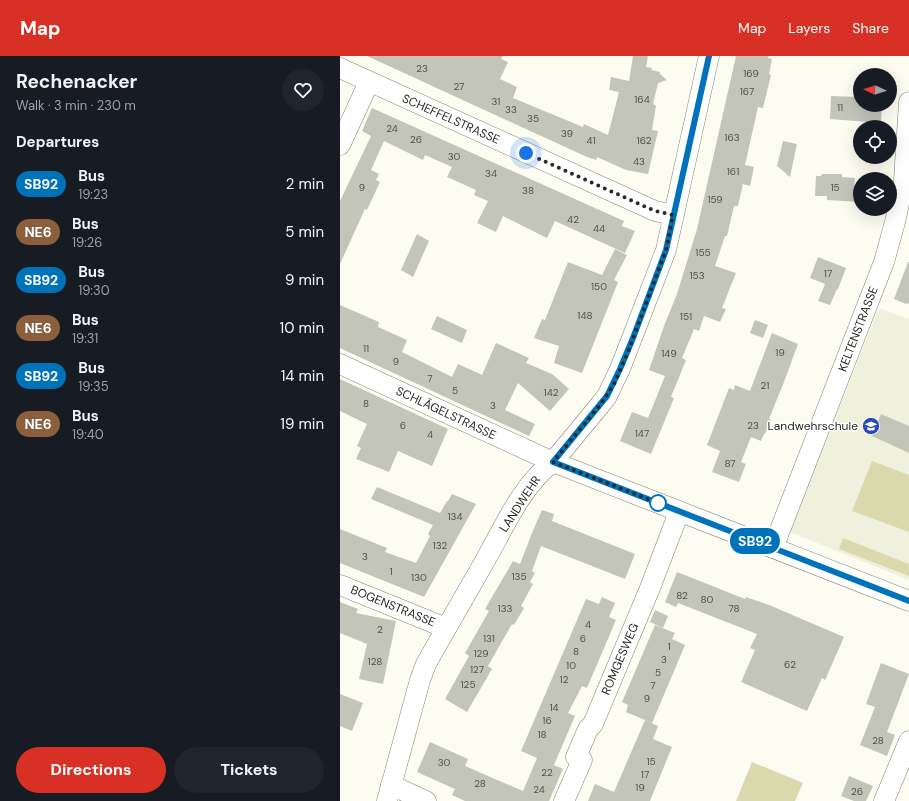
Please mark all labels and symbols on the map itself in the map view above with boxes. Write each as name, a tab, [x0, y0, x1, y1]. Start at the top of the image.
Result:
house number: 23	[416, 62, 428, 75]
house number: 169	[743, 67, 759, 80]
north arrow	[853, 68, 897, 112]
house number: 27	[454, 80, 464, 93]
house number: 167	[740, 85, 754, 98]
street label: SCHEFFELSTRASSE	[400, 90, 503, 148]
house number: 164	[634, 93, 650, 106]
house number: 31	[492, 95, 500, 108]
house number: 11	[837, 101, 843, 114]
house number: 33	[505, 103, 517, 116]
house number: 35	[527, 112, 539, 125]
house number: 24	[386, 122, 398, 135]
house number: 39	[561, 127, 573, 140]
house number: 163	[724, 131, 740, 144]
house number: 26	[410, 133, 422, 146]
house number: 41	[586, 134, 596, 147]
house number: 162	[637, 134, 652, 147]
your location	[516, 143, 536, 163]
house number: 30	[448, 150, 461, 163]
house number: 43	[633, 155, 645, 168]
house number: 161	[727, 165, 739, 178]
house number: 34	[485, 167, 497, 180]
house number: 9	[359, 181, 365, 194]
house number: 15	[830, 181, 840, 194]
house number: 38	[522, 184, 534, 197]
house number: 159	[707, 193, 723, 206]
house number: 42	[567, 213, 579, 226]
house number: 44	[593, 222, 605, 235]
house number: 155	[695, 246, 711, 259]
house number: 17	[824, 267, 832, 280]
house number: 153	[689, 269, 705, 282]
house number: 150	[591, 280, 607, 293]
street label: KELTENSTRASSE	[834, 284, 882, 374]
house number: 148	[577, 309, 593, 322]
house number: 151	[680, 310, 692, 323]
house number: 11	[363, 342, 369, 355]
house number: 19	[775, 346, 785, 359]
house number: 149	[661, 347, 677, 360]
house number: 9	[393, 355, 399, 368]
house number: 7	[427, 372, 433, 385]
house number: 21	[761, 379, 769, 392]
street label: SCHLÄGELSTRASSE	[393, 383, 499, 443]
house number: 5	[452, 384, 458, 397]
house number: 142	[544, 386, 559, 399]
house number: 8	[363, 397, 369, 410]
house number: 3	[490, 399, 496, 412]
school or university icon: Landwehrschule	[861, 416, 881, 436]
place label: Landwehrschule	[767, 418, 858, 434]
house number: 6	[400, 419, 406, 432]
house number: 23	[747, 419, 759, 432]
house number: 147	[635, 427, 649, 440]
house number: 4	[427, 428, 433, 441]
house number: 87	[724, 457, 736, 470]
street label: LANDWEHR	[496, 473, 544, 535]
unlabelled marker	[649, 494, 667, 512]
house number: 134	[447, 510, 463, 523]
line badge: SB92	[727, 528, 783, 554]
house number: 132	[433, 539, 448, 552]
house number: 3	[362, 550, 368, 563]
house number: 1	[389, 565, 393, 578]
house number: 135	[511, 570, 527, 583]
house number: 130	[411, 571, 427, 584]
street label: BOGENSTRASSE	[348, 582, 438, 630]
house number: 82	[676, 589, 688, 602]
house number: 80	[701, 593, 714, 606]
house number: 133	[498, 602, 513, 615]
house number: 78	[728, 602, 740, 615]
house number: 4	[585, 618, 591, 631]
street label: ROMGESWEG	[598, 621, 642, 697]
house number: 2	[377, 623, 383, 636]
house number: 131	[483, 632, 495, 645]
house number: 6	[580, 632, 586, 645]
house number: 1	[667, 640, 671, 653]
house number: 8	[573, 645, 579, 658]
house number: 129	[473, 647, 489, 660]
house number: 3	[661, 653, 667, 666]
house number: 128	[368, 655, 382, 668]
house number: 62	[784, 658, 796, 671]
house number: 10	[566, 659, 576, 672]
house number: 127	[470, 663, 484, 676]
house number: 5	[655, 666, 661, 679]
house number: 12	[560, 673, 569, 686]
house number: 125	[461, 678, 475, 691]
house number: 7	[650, 679, 656, 692]
house number: 9	[644, 692, 650, 705]
house number: 14	[549, 701, 559, 714]
house number: 16	[542, 714, 552, 727]
house number: 18	[537, 728, 547, 741]
house number: 28	[872, 734, 884, 747]
house number: 15	[646, 755, 656, 768]
house number: 30	[438, 756, 451, 769]
house number: 22	[541, 766, 553, 779]
house number: 17	[641, 768, 649, 781]
house number: 28	[474, 777, 486, 790]
house number: 19	[635, 781, 645, 794]
house number: 24	[533, 783, 545, 796]
house number: 26	[851, 785, 863, 798]

